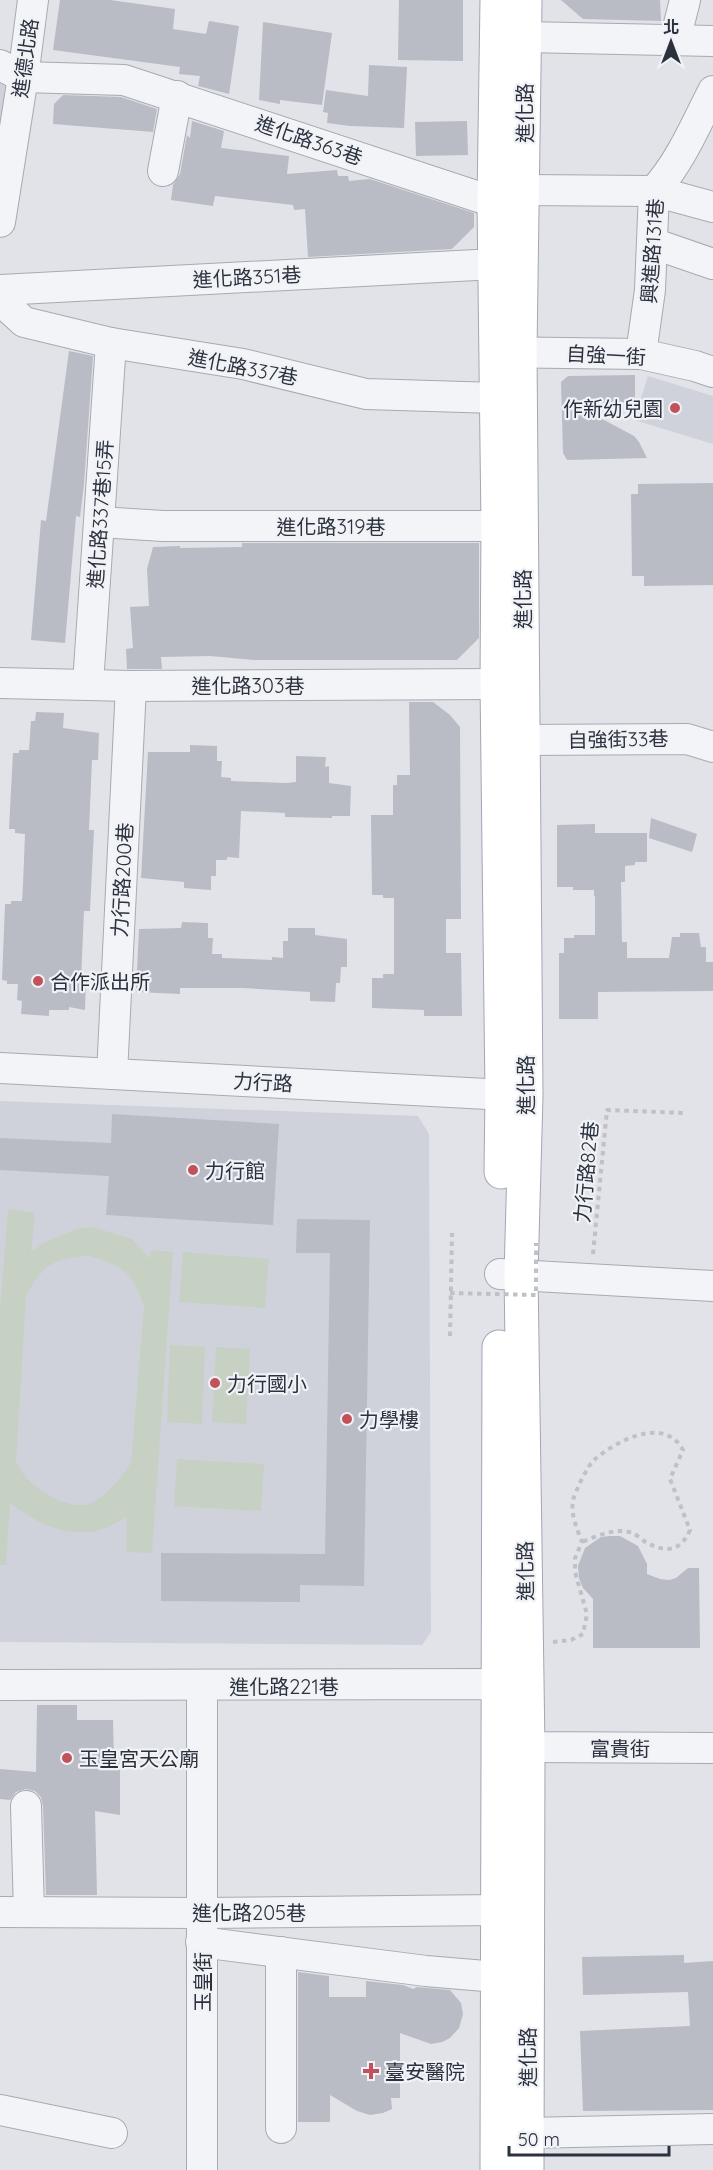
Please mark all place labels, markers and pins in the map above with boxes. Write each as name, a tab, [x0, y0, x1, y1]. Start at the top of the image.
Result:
place label: 作新幼兒園	[563, 396, 663, 421]
marker: 作新幼兒園	[668, 401, 682, 415]
place label: 合作派出所	[50, 969, 150, 994]
marker: 合作派出所	[31, 974, 45, 988]
place label: 力行館	[205, 1158, 265, 1183]
marker: 力行館	[186, 1163, 200, 1177]
place label: 力行國小	[227, 1371, 307, 1396]
marker: 力行國小	[208, 1376, 222, 1390]
place label: 力學樓	[359, 1407, 419, 1432]
marker: 力學樓	[340, 1412, 354, 1426]
place label: 玉皇宮天公廟	[79, 1746, 199, 1771]
marker: 玉皇宮天公廟	[60, 1751, 74, 1765]
place label: 臺安醫院	[385, 2059, 465, 2084]
marker: 臺安醫院	[362, 2062, 380, 2080]

